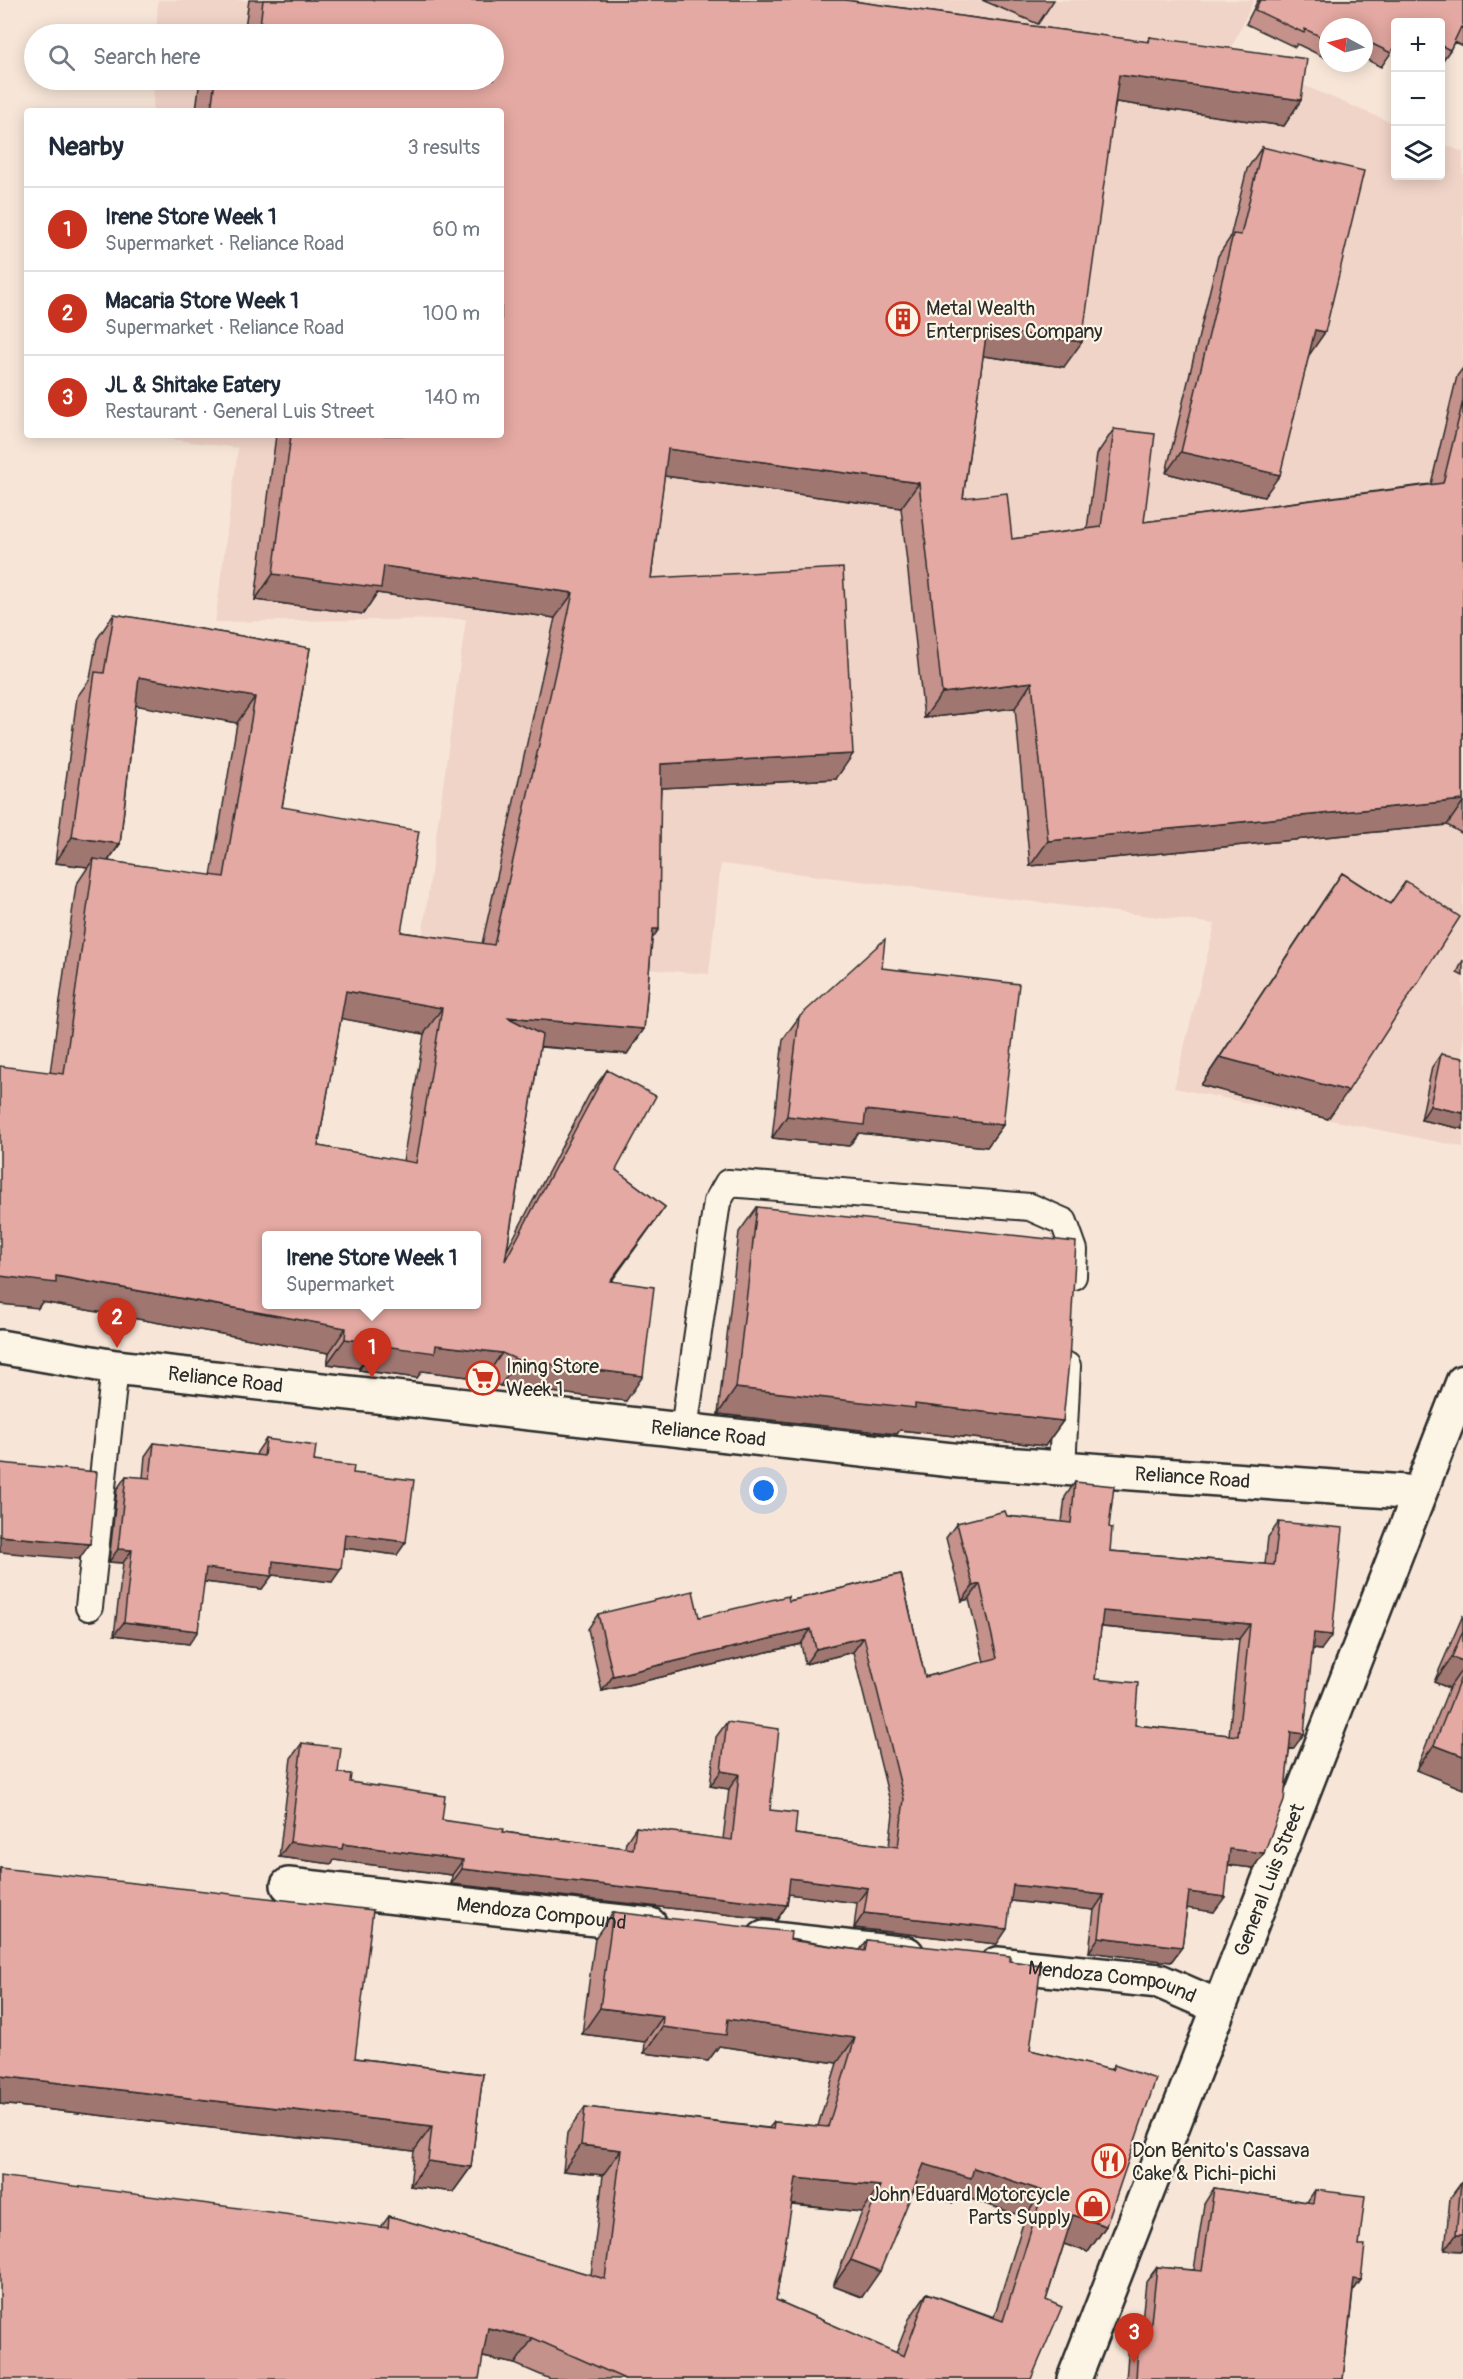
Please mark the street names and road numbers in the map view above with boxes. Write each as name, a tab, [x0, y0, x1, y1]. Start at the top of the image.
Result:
street label: Reliance Road	[167, 1361, 284, 1399]
street label: Reliance Road	[650, 1415, 767, 1452]
street label: Reliance Road	[1134, 1461, 1251, 1494]
street label: General Luis Street	[1228, 1799, 1311, 1960]
street label: Mendoza Compound	[455, 1892, 628, 1935]
street label: Mendoza Compound	[1027, 1955, 1200, 2009]

